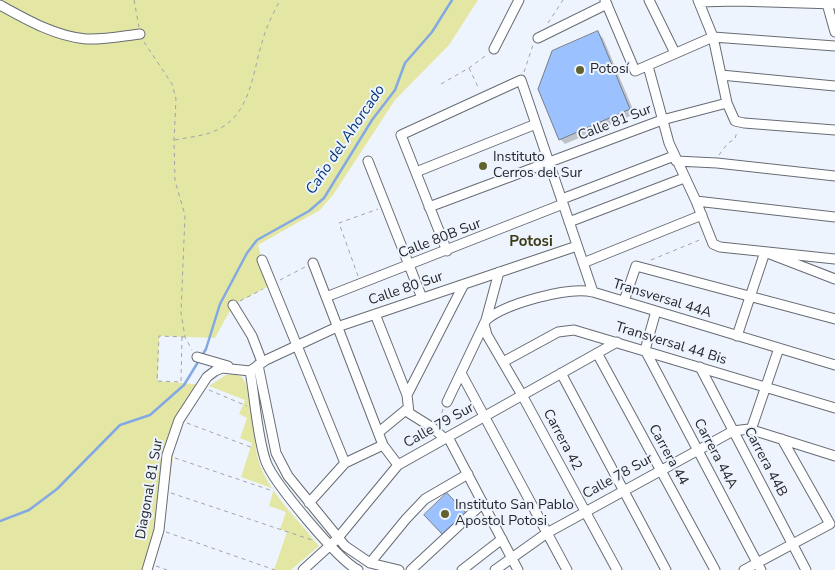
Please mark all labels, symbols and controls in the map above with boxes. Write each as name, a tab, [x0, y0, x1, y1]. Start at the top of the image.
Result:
place label: Potosí	[590, 62, 629, 78]
marker: Potosí	[574, 64, 586, 76]
water label: Caño del Ahorcado	[303, 82, 389, 198]
street label: Calle 81 Sur	[576, 101, 654, 145]
place label: Instituto Cerros del Sur	[493, 150, 582, 182]
marker: Instituto Cerros del Sur	[477, 160, 489, 172]
street label: Calle 80B Sur	[396, 216, 484, 262]
district label: Potosi	[509, 233, 553, 251]
street label: Calle 80 Sur	[367, 268, 445, 310]
street label: Transversal 44A	[610, 276, 714, 322]
street label: Transversal 44 Bis	[613, 319, 729, 369]
street label: Calle 79 Sur	[401, 400, 477, 452]
street label: Carrera 42	[539, 407, 585, 473]
street label: Carrera 44A	[690, 416, 740, 492]
street label: Carrera 44	[644, 422, 692, 488]
street label: Carrera 44B	[740, 424, 790, 500]
street label: Diagonal 81 Sur	[133, 437, 167, 541]
street label: Calle 78 Sur	[580, 451, 656, 503]
place label: Instituto San Pablo Apostol Potosi	[455, 498, 574, 530]
marker: Instituto San Pablo Apostol Potosi	[439, 508, 451, 520]

